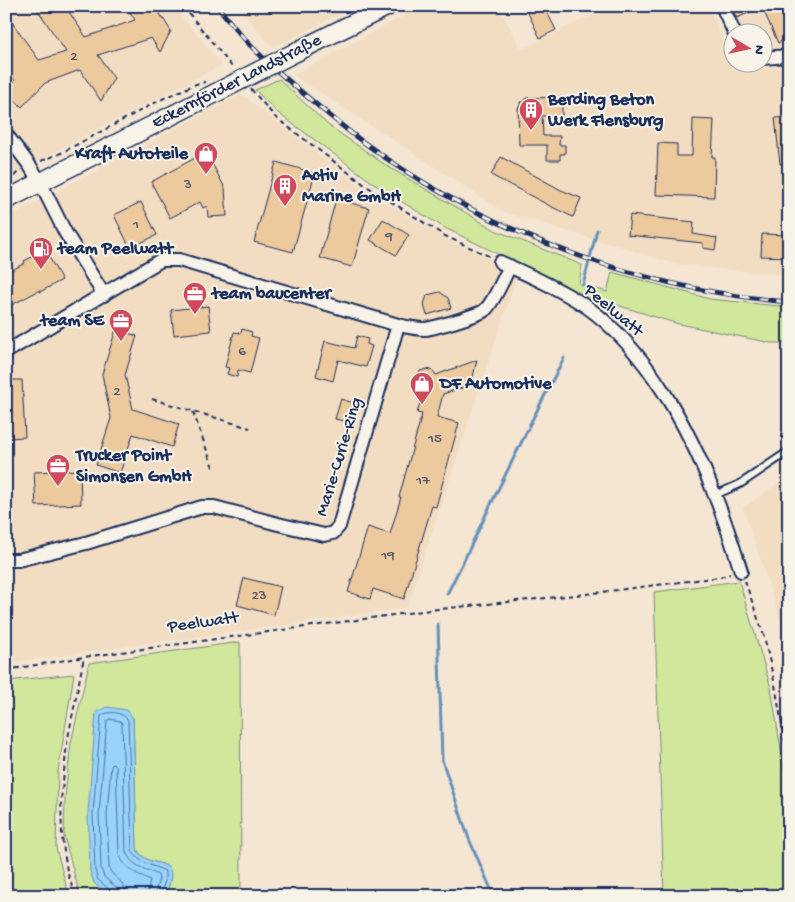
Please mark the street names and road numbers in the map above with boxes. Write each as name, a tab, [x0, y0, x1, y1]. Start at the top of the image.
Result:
street label: Eckernförder Landstraße	[149, 30, 326, 134]
street label: Peelwatt	[578, 279, 648, 343]
street label: Marie-Curie-Ring	[312, 395, 368, 519]
street label: Peelwatt	[165, 607, 241, 638]

